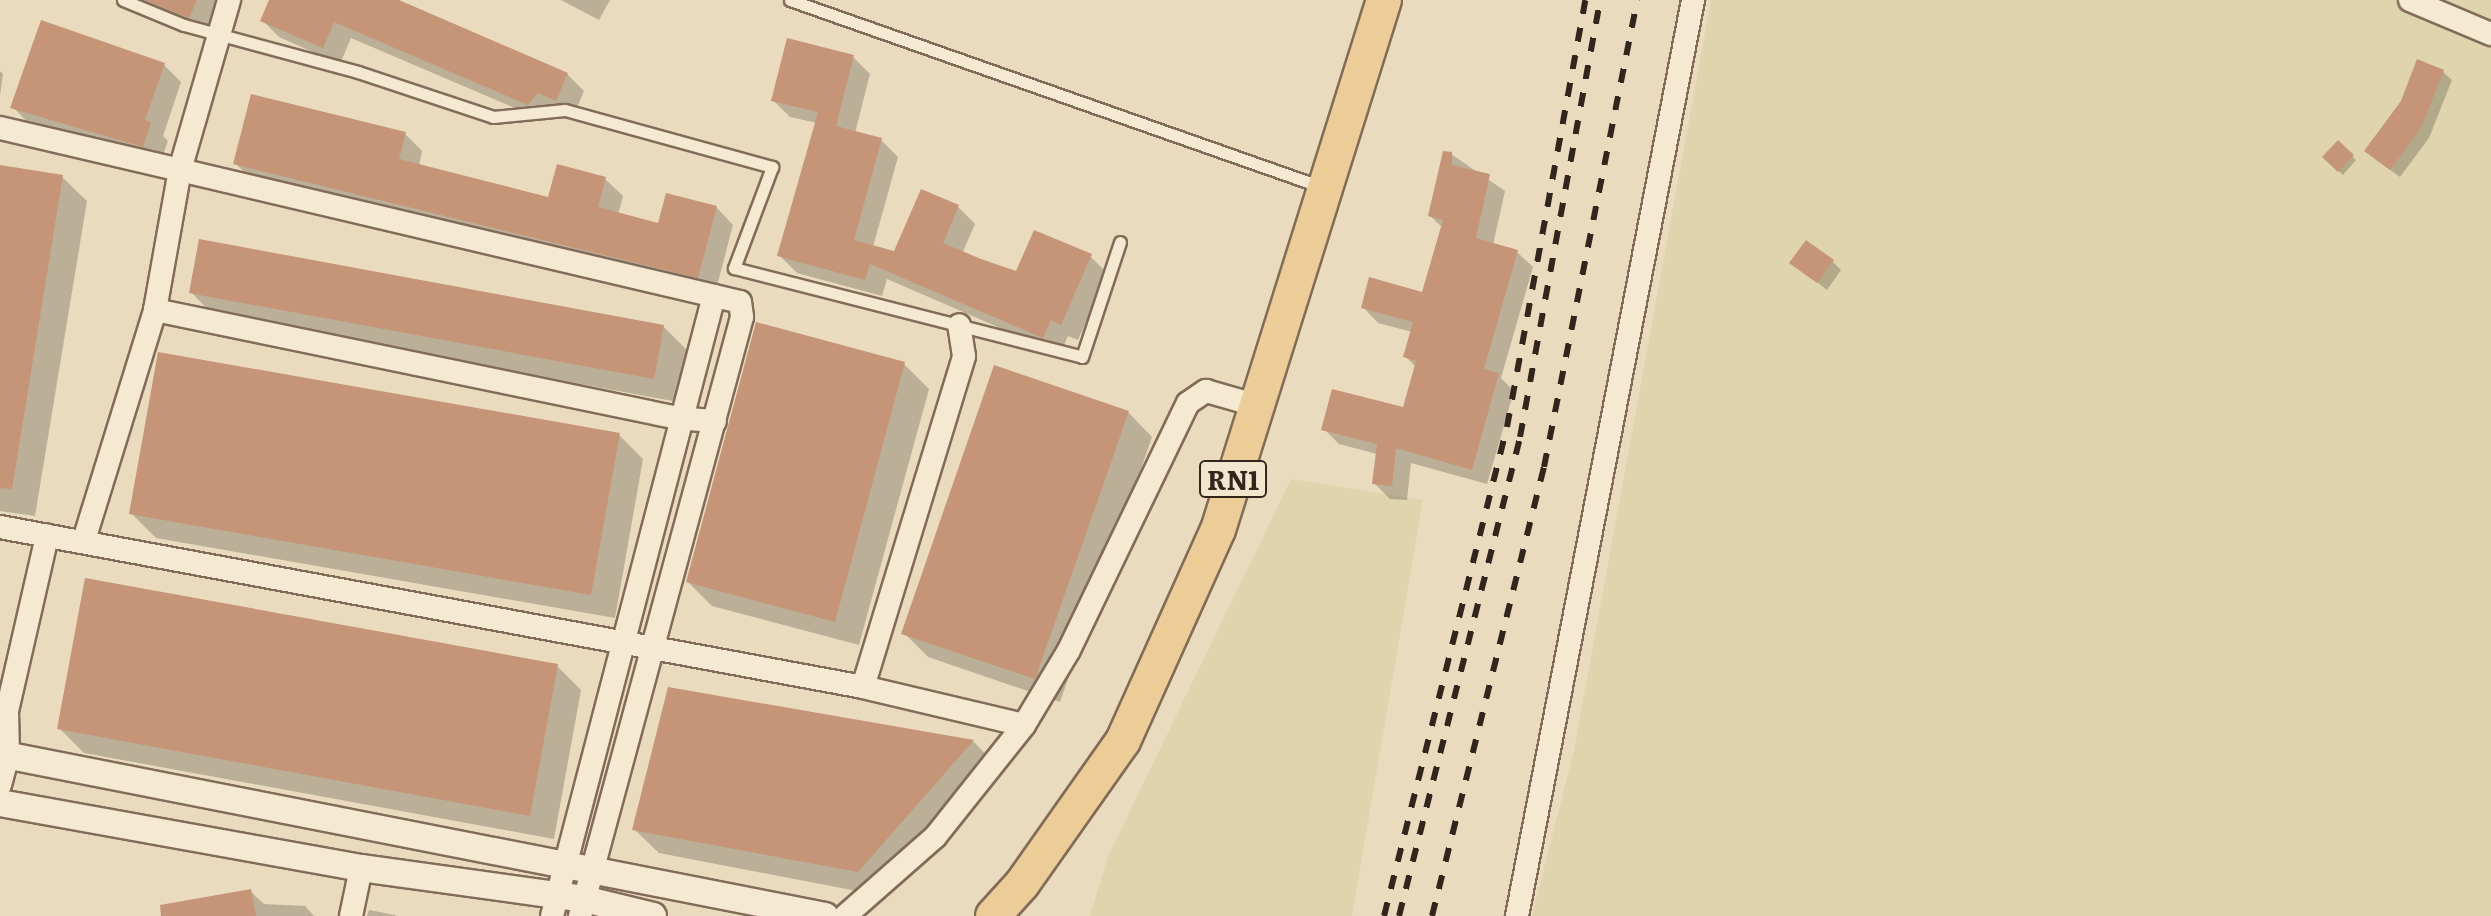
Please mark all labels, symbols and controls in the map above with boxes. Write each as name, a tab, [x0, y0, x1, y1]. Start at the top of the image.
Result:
road number: RN1	[1199, 457, 1267, 501]

